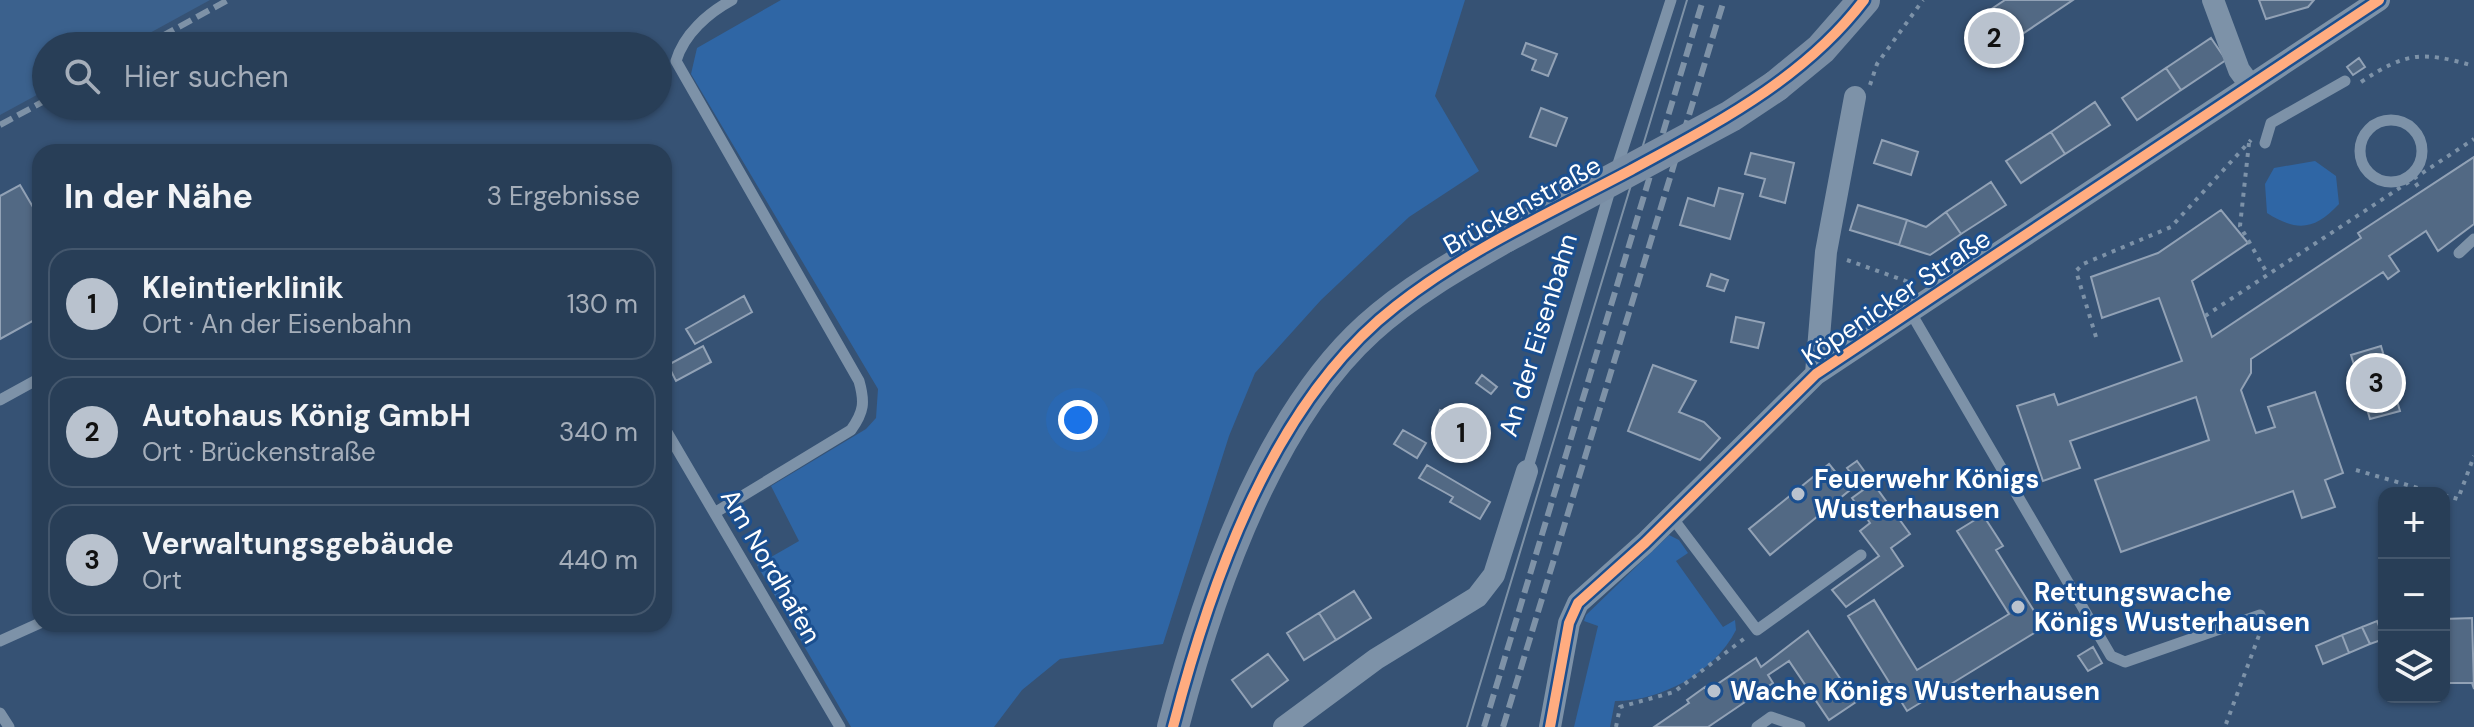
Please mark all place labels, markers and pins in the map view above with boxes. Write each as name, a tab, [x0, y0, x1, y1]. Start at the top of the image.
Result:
pin: 2	[1968, 8, 2020, 68]
pin: 3	[2350, 353, 2402, 413]
pin: 1	[1435, 403, 1487, 463]
place label: Feuerwehr Königs Wusterhausen	[1814, 462, 2039, 526]
marker: Feuerwehr Königs Wusterhausen	[1789, 485, 1807, 503]
place label: Rettungswache Königs Wusterhausen	[2034, 575, 2310, 639]
marker: Rettungswache Königs Wusterhausen	[2009, 598, 2027, 616]
place label: Wache Königs Wusterhausen	[1730, 674, 2100, 708]
marker: Wache Königs Wusterhausen	[1705, 682, 1723, 700]

